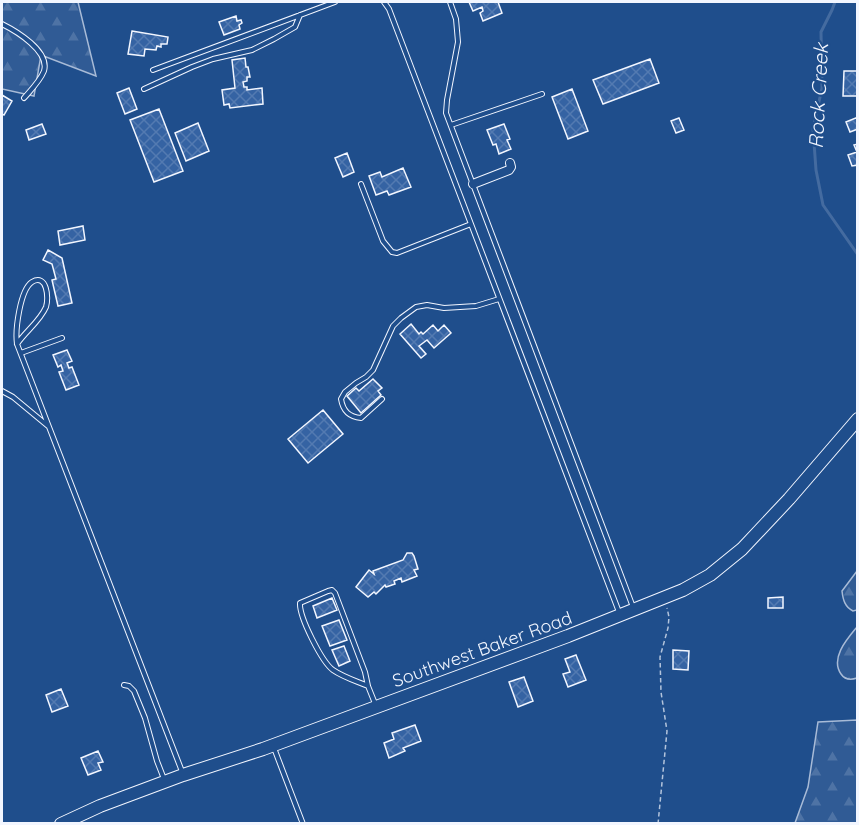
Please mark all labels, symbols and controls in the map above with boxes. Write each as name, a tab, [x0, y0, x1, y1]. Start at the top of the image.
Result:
water label: Rock Creek	[803, 40, 833, 149]
street label: Southwest Baker Road	[389, 606, 575, 692]

